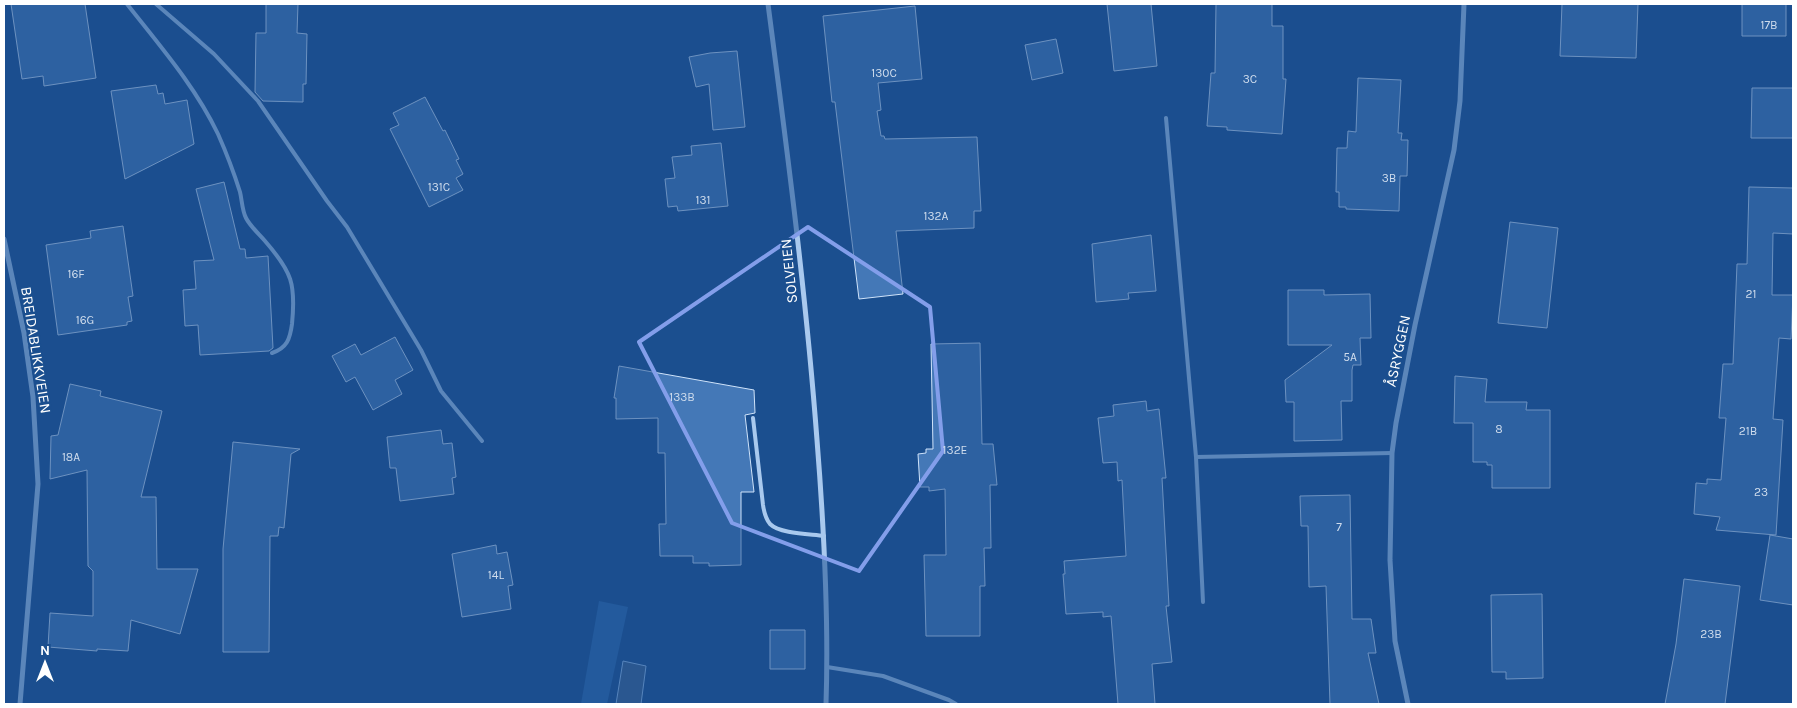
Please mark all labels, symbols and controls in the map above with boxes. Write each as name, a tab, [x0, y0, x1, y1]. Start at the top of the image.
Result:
house number: 17B	[1760, 18, 1778, 32]
house number: 130C	[871, 66, 897, 80]
house number: 3C	[1243, 72, 1257, 86]
house number: 3B	[1382, 171, 1396, 185]
house number: 131C	[428, 180, 450, 194]
house number: 131	[695, 193, 711, 207]
house number: 132A	[924, 209, 949, 223]
street label: SOLVEIEN	[777, 238, 801, 304]
house number: 16F	[67, 267, 85, 281]
street label: BREIDABLIKKVEIEN	[17, 285, 55, 415]
house number: 21	[1746, 287, 1756, 301]
house number: 16G	[76, 313, 94, 327]
street label: ÅSRYGGEN	[1382, 313, 1414, 389]
house number: 5A	[1343, 350, 1357, 364]
house number: 133B	[669, 390, 695, 404]
house number: 8	[1495, 422, 1503, 436]
house number: 21B	[1739, 424, 1757, 438]
house number: 132E	[943, 443, 967, 457]
house number: 18A	[62, 450, 80, 464]
house number: 23	[1754, 485, 1768, 499]
house number: 7	[1336, 520, 1342, 534]
house number: 14L	[488, 568, 505, 582]
house number: 23B	[1700, 627, 1722, 641]
north arrow	[20, 638, 70, 688]
text: N	[40, 642, 50, 659]

